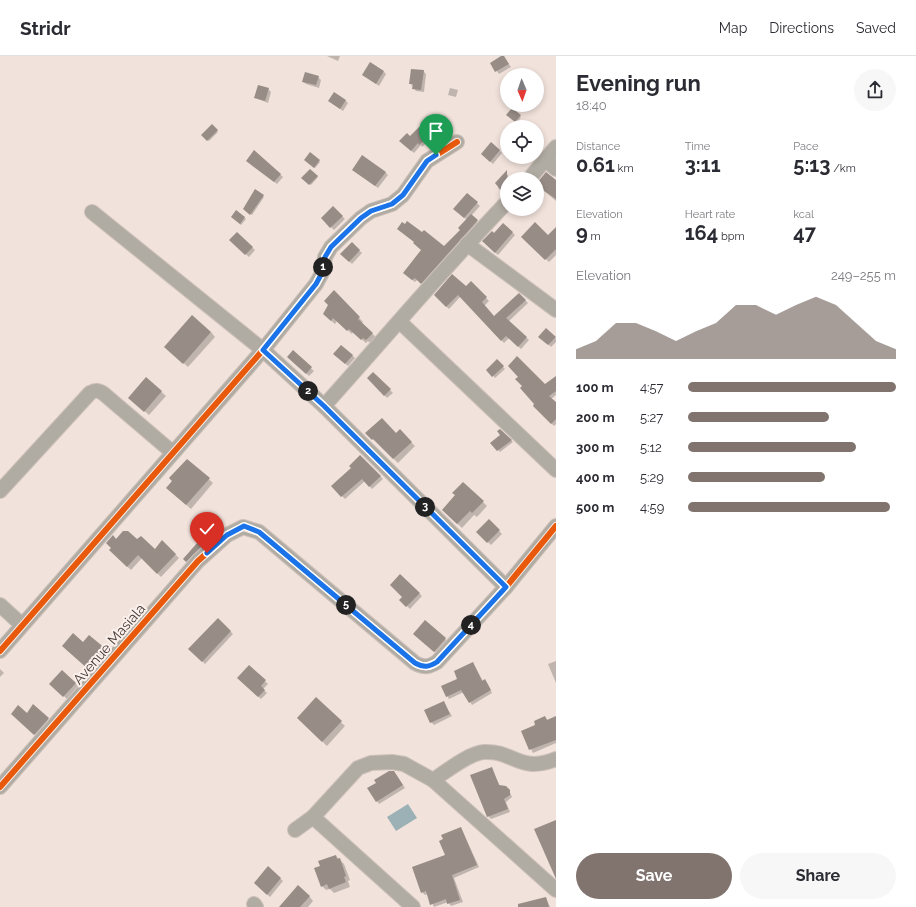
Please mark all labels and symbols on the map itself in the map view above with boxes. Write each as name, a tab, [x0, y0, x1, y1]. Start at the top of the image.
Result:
north arrow	[500, 68, 544, 112]
pin	[419, 114, 453, 155]
pin: 1	[313, 257, 333, 277]
pin: 2	[298, 381, 318, 401]
pin: 3	[415, 497, 435, 517]
pin	[190, 512, 224, 553]
pin: 5	[336, 595, 356, 615]
street label: Avenue Masiala	[70, 600, 148, 688]
pin: 4	[461, 615, 481, 635]

